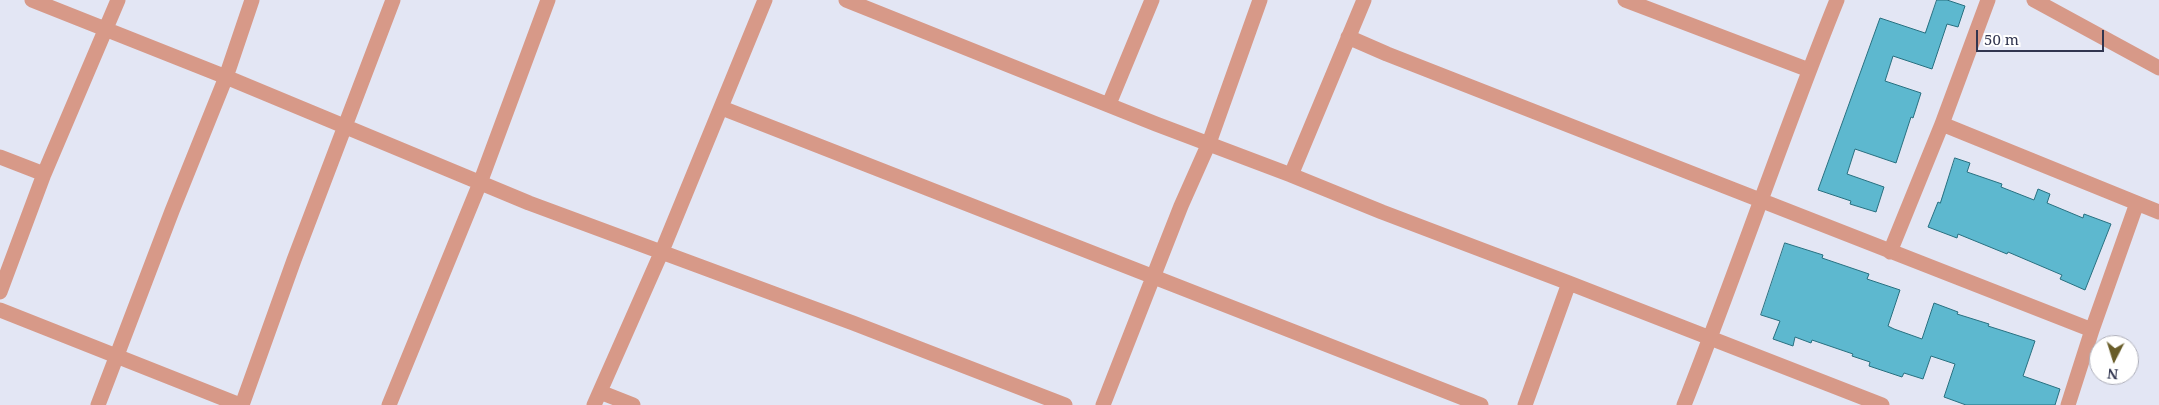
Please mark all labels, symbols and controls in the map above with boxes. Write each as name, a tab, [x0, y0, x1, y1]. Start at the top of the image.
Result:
scale bar	[1979, 20, 2106, 52]
text: 50 m	[1984, 29, 2019, 49]
north arrow	[2089, 335, 2139, 385]
text: N	[2106, 365, 2119, 384]

